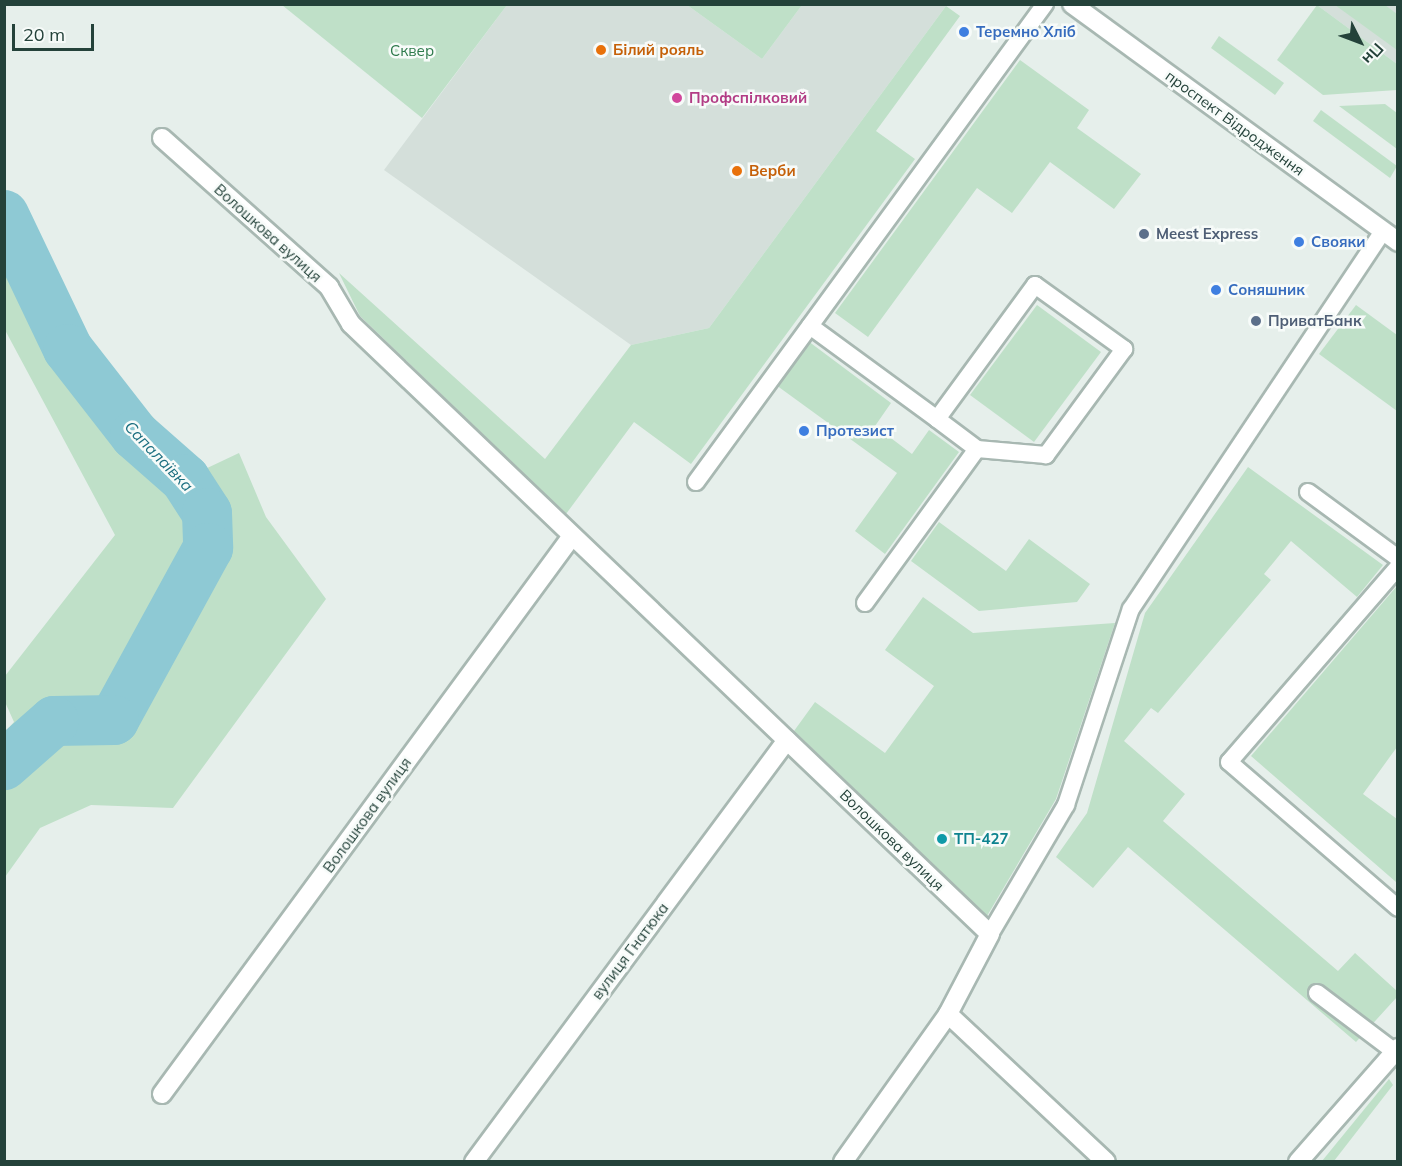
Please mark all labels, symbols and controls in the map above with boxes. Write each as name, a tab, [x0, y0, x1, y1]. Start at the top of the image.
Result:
scale bar	[15, 12, 98, 50]
north arrow	[1330, 12, 1390, 72]
text: 20 m	[23, 23, 65, 46]
place label: Теремно Хліб	[976, 23, 1076, 41]
marker: Теремно Хліб	[957, 25, 971, 39]
text: Пн	[1359, 39, 1388, 69]
place label: Білий рояль	[613, 41, 704, 59]
park label: Сквер	[390, 42, 434, 60]
marker: Білий рояль	[594, 43, 608, 57]
street label: проспект Відродження	[1162, 67, 1308, 179]
place label: Профспілковий	[689, 89, 807, 107]
marker: Профспілковий	[670, 91, 684, 105]
place label: Верби	[749, 162, 796, 180]
marker: Верби	[730, 164, 744, 178]
street label: Волошкова вулиця	[211, 180, 325, 286]
place label: Meest Express	[1156, 225, 1258, 243]
marker: Meest Express	[1137, 227, 1151, 241]
place label: Свояки	[1311, 233, 1365, 251]
marker: Свояки	[1292, 235, 1306, 249]
place label: Соняшник	[1228, 281, 1305, 299]
marker: Соняшник	[1209, 283, 1223, 297]
place label: ПриватБанк	[1268, 312, 1361, 330]
marker: ПриватБанк	[1249, 314, 1263, 328]
water label: Сапалаївка	[121, 417, 197, 495]
place label: Протезист	[816, 422, 894, 440]
marker: Протезист	[797, 424, 811, 438]
street label: Волошкова вулиця	[319, 754, 415, 876]
street label: Волошкова вулиця	[836, 786, 948, 894]
place label: ТП-427	[954, 830, 1008, 848]
marker: ТП-427	[935, 832, 949, 846]
street label: вулиця Гнатюка	[588, 899, 672, 1003]

